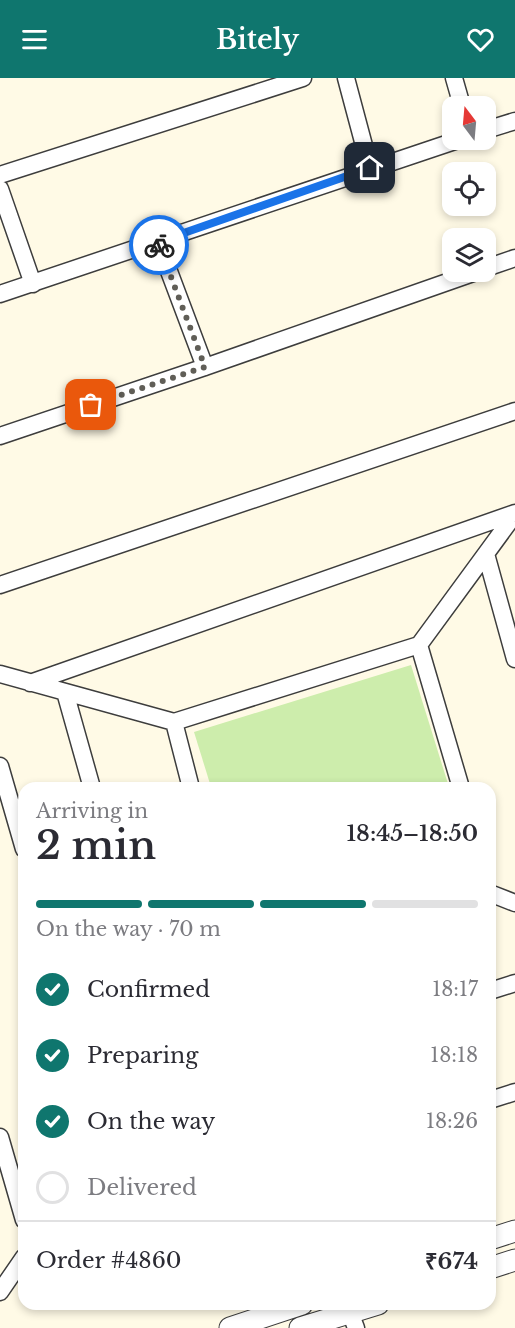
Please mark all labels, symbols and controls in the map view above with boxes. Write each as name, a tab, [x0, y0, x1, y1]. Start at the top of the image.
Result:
icon: menu	[18, 23, 51, 56]
text: Bitely	[216, 23, 299, 56]
icon: heart	[464, 23, 497, 56]
north arrow	[442, 96, 496, 150]
map controls	[442, 96, 496, 282]
pin	[344, 142, 395, 193]
icon: home	[353, 151, 386, 184]
button: locate	[442, 162, 496, 216]
courier	[129, 215, 189, 275]
button: layers	[442, 228, 496, 282]
icon: bike	[143, 229, 176, 262]
pin	[65, 379, 116, 430]
icon: bag	[74, 388, 107, 421]
text: Arriving in	[36, 799, 148, 823]
text: 18:45–18:50	[346, 820, 478, 847]
text: 2 min	[36, 821, 156, 870]
text: On the way · 70 m	[36, 917, 221, 941]
icon: check	[36, 973, 69, 1006]
text: Confirmed	[87, 976, 210, 1003]
text: 18:17	[432, 977, 478, 1001]
icon: check	[36, 1039, 69, 1072]
text: Preparing	[87, 1042, 198, 1069]
text: 18:18	[430, 1043, 478, 1067]
icon: check	[36, 1105, 69, 1138]
text: On the way	[87, 1108, 215, 1135]
text: 18:26	[426, 1109, 478, 1133]
text: Delivered	[87, 1174, 197, 1201]
text: Order #4860	[36, 1247, 182, 1274]
text: ₹674	[425, 1248, 478, 1275]

